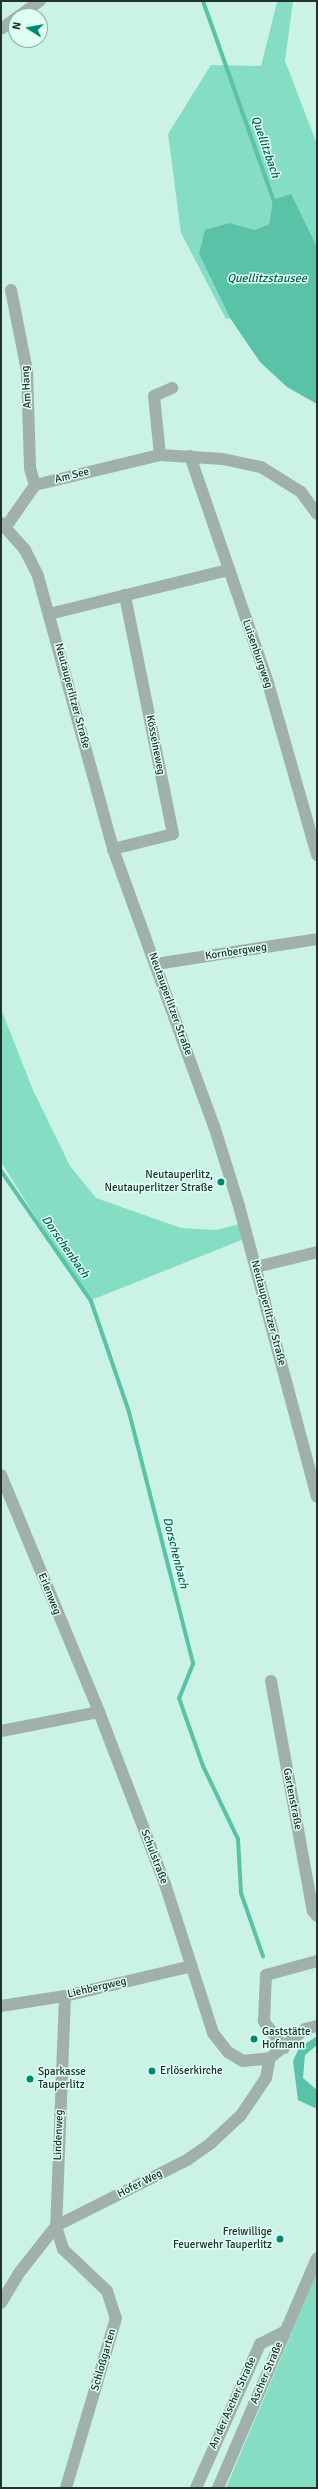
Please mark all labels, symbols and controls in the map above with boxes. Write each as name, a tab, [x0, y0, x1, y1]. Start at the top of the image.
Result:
north arrow	[8, 8, 48, 48]
text: N	[10, 21, 24, 31]
water label: Quellitzbach	[248, 114, 282, 180]
water label: Quellitzstausee	[227, 272, 307, 286]
street label: Am Hang	[19, 365, 35, 409]
street label: Am See	[53, 465, 91, 487]
street label: Luisenburgweg	[239, 618, 275, 690]
street label: Neutauperlitzer Straße	[52, 642, 92, 750]
street label: Kösseineweg	[143, 714, 167, 776]
street label: Kornbergweg	[204, 941, 268, 963]
street label: Neutauperlitzer Straße	[145, 951, 195, 1057]
place label: Neutauperlitz, Neutauperlitzer Straße	[104, 1169, 213, 1195]
marker: Neutauperlitz, Neutauperlitzer Straße	[216, 1177, 226, 1187]
water label: Dorschenbach	[38, 1213, 92, 1281]
street label: Neutauperlitzer Straße	[248, 1259, 288, 1367]
water label: Dorschenbach	[159, 1516, 191, 1590]
street label: Erlenweg	[35, 1571, 63, 1617]
street label: Gartenstraße	[280, 1767, 304, 1831]
street label: Schulstraße	[138, 1828, 170, 1886]
street label: Liehbergweg	[66, 1975, 128, 2001]
place label: Gaststätte Hofmann	[262, 2026, 311, 2052]
marker: Gaststätte Hofmann	[249, 2034, 259, 2044]
place label: Erlöserkirche	[160, 2064, 222, 2078]
place label: Sparkasse Tauperlitz	[38, 2066, 86, 2092]
marker: Erlöserkirche	[147, 2066, 157, 2076]
marker: Sparkasse Tauperlitz	[25, 2074, 35, 2084]
street label: Lindenweg	[52, 2109, 66, 2161]
street label: Hofer Weg	[115, 2167, 165, 2201]
place label: Freiwillige Feuerwehr Tauperlitz	[173, 2226, 272, 2252]
marker: Freiwillige Feuerwehr Tauperlitz	[275, 2234, 285, 2244]
street label: Schloßgarten	[89, 2327, 119, 2393]
street label: Ascher Straße	[248, 2340, 286, 2406]
street label: An der Ascher Straße	[207, 2355, 259, 2451]

